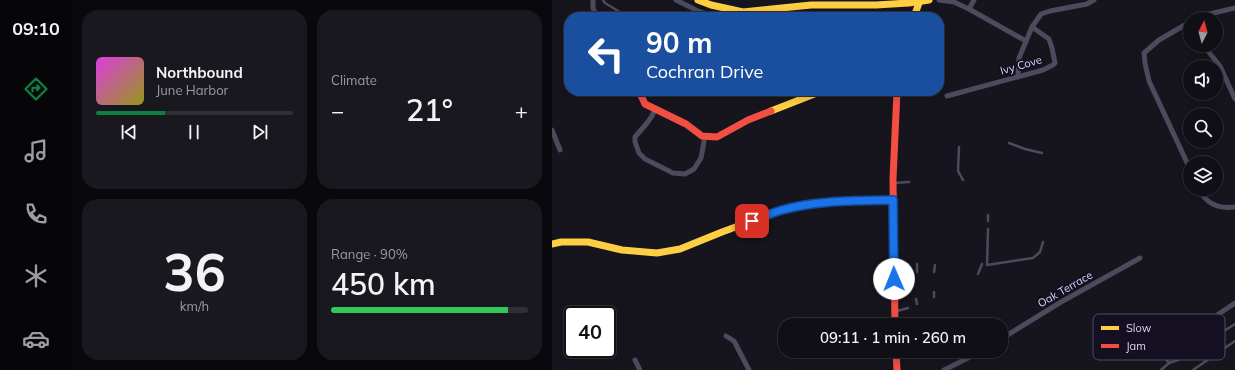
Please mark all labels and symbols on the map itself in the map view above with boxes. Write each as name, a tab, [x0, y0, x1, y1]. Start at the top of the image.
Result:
north arrow	[1183, 12, 1223, 52]
street label: Ivy Cove	[999, 52, 1043, 78]
pin	[735, 204, 769, 238]
position arrow	[873, 258, 915, 300]
street label: Oak Terrace	[1035, 268, 1095, 310]
speed limit sign: 40	[564, 306, 616, 358]
legend	[1093, 314, 1225, 360]
text: Slow	[1126, 321, 1152, 335]
text: Jam	[1126, 339, 1146, 353]

